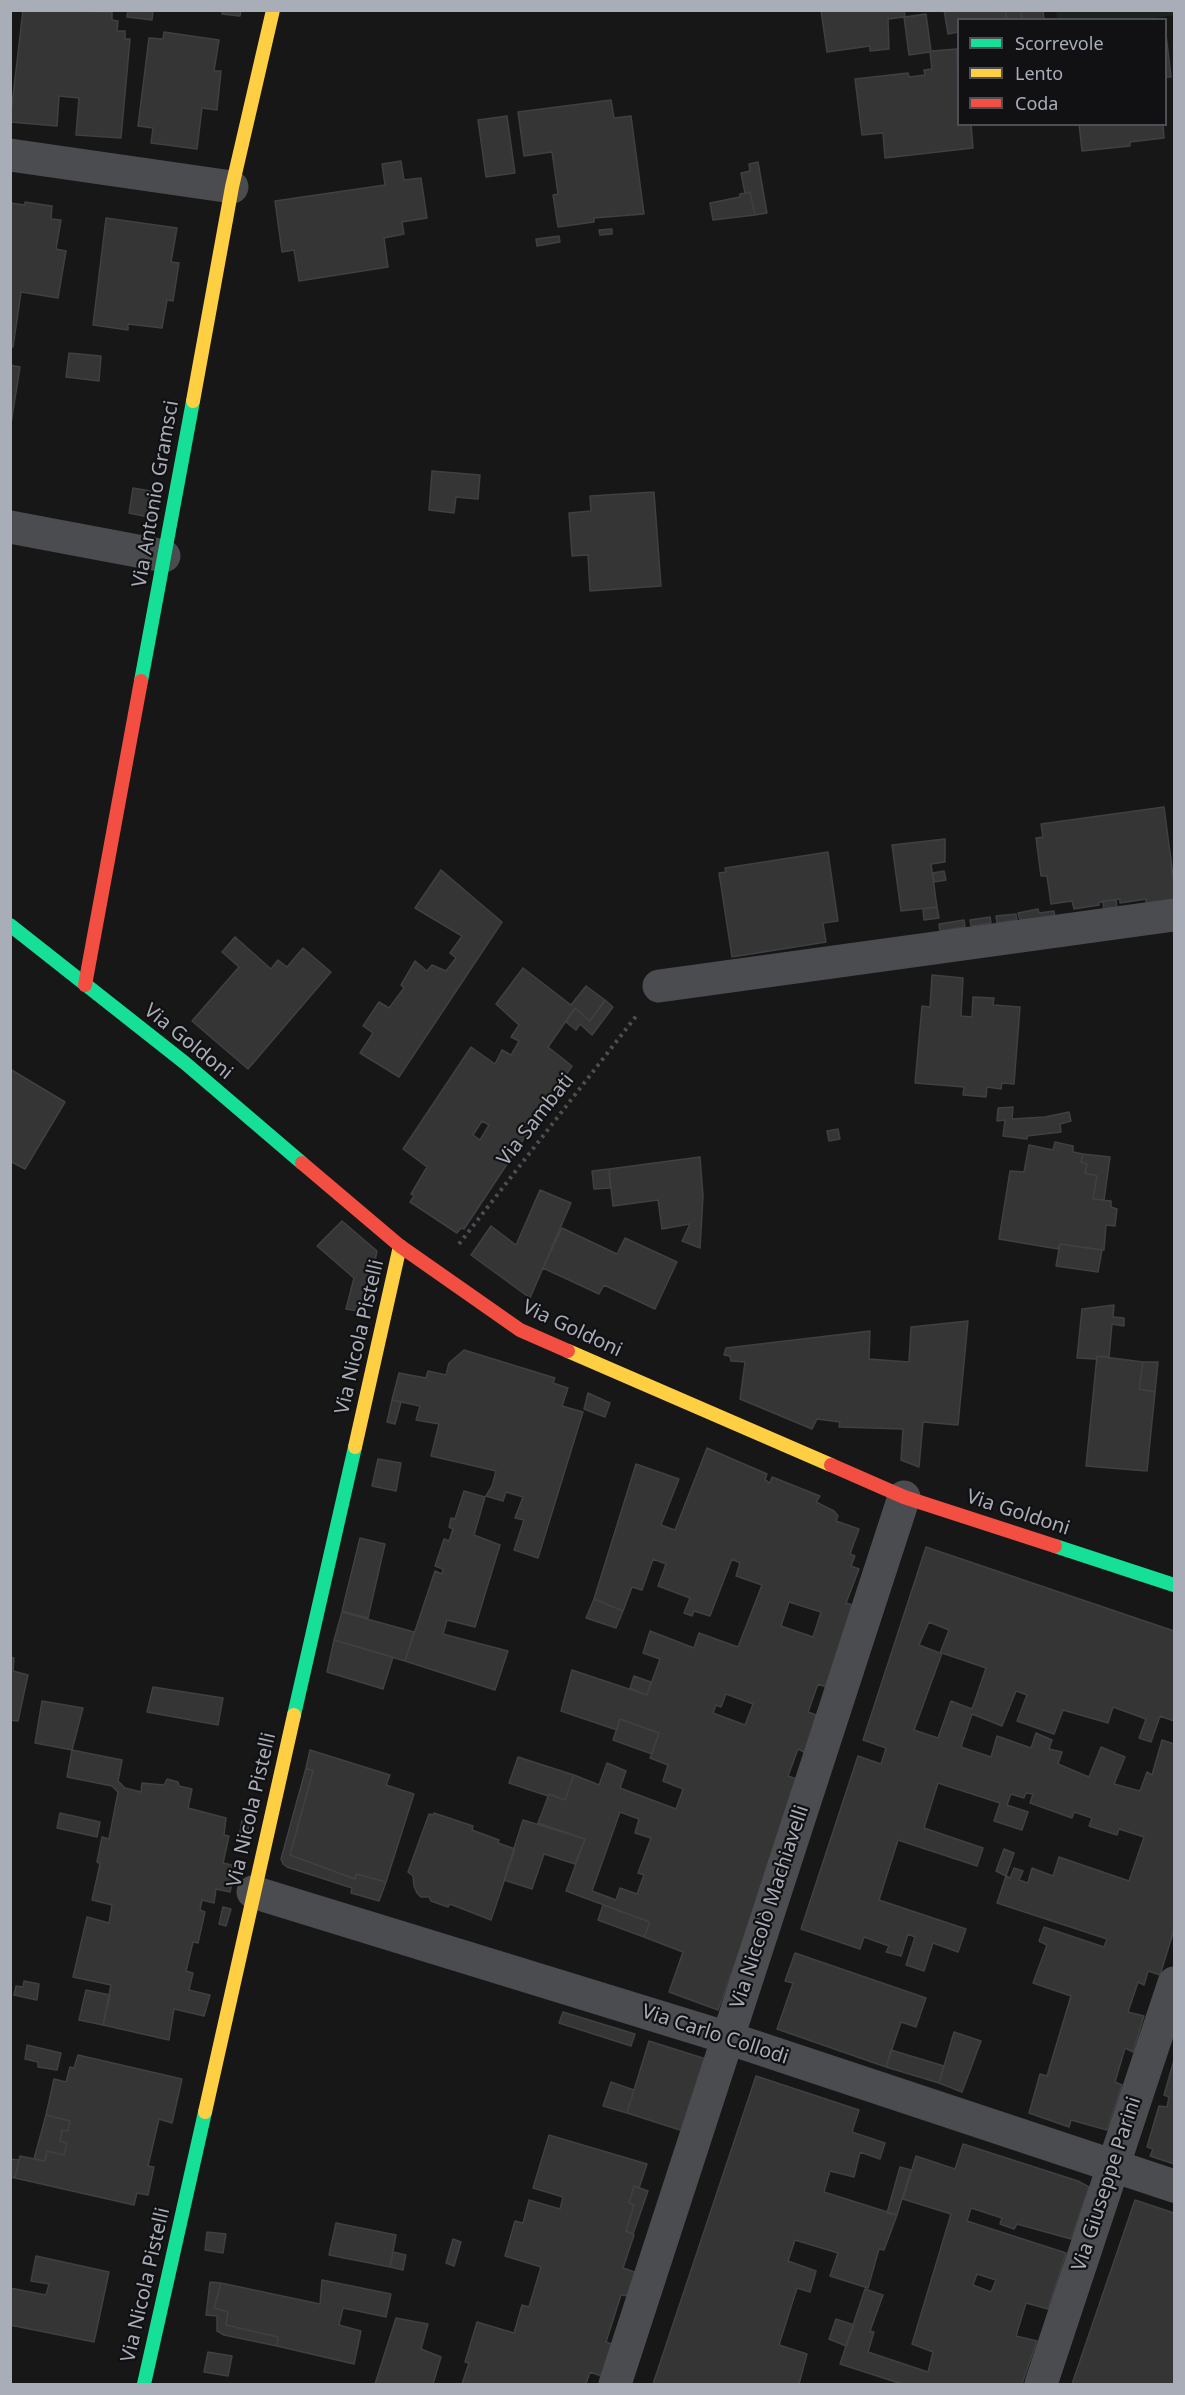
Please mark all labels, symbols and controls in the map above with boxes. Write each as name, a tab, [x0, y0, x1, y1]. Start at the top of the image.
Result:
legend	[957, 18, 1167, 126]
text: Scorrevole	[1015, 31, 1104, 55]
text: Lento	[1015, 61, 1063, 85]
text: Coda	[1015, 91, 1058, 115]
street label: Via Antonio Gramsci	[128, 399, 184, 589]
street label: Via Goldoni	[139, 999, 237, 1085]
street label: Via Sambati	[493, 1069, 579, 1171]
street label: Via Nicola Pistelli	[331, 1257, 389, 1417]
street label: Via Goldoni	[518, 1295, 626, 1363]
street label: Via Goldoni	[963, 1485, 1073, 1541]
street label: Via Nicola Pistelli	[223, 1730, 281, 1890]
street label: Via Niccolò Machiavelli	[726, 1802, 814, 2012]
street label: Via Carlo Collodi	[639, 2000, 791, 2070]
street label: Via Giuseppe Parini	[1067, 2094, 1147, 2274]
street label: Via Nicola Pistelli	[117, 2205, 175, 2365]

